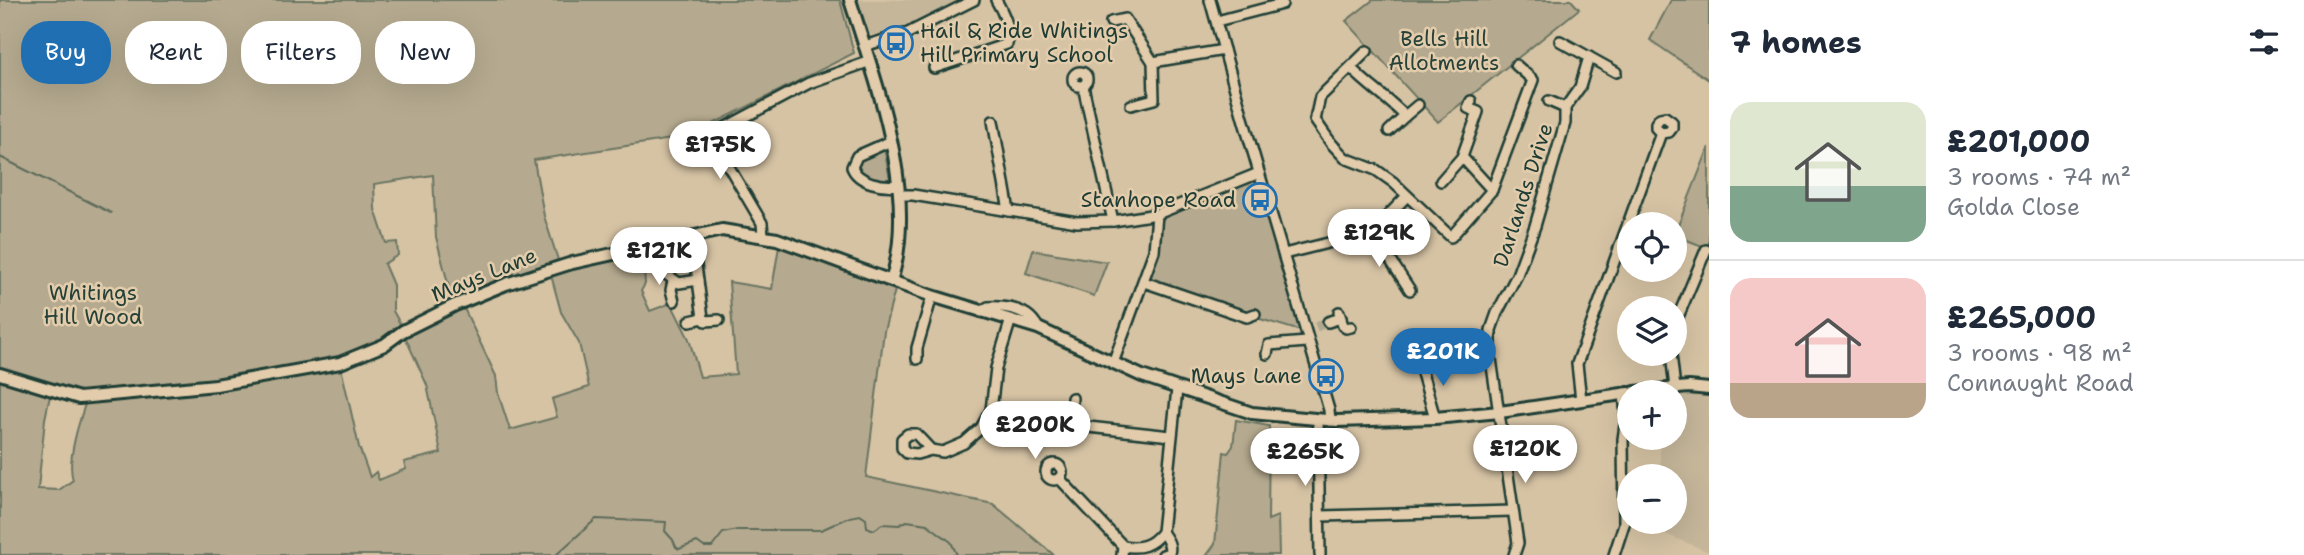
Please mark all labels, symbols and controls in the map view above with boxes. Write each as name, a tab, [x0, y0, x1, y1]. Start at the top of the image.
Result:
place label: Hail & Ride Whitings Hill Primary School	[920, 17, 1128, 69]
chip: Buy	[21, 21, 111, 84]
chip: Rent	[125, 21, 227, 84]
chip: Filters	[241, 21, 361, 84]
chip: New	[375, 21, 475, 84]
text: 7 homes	[1730, 22, 1862, 63]
icon: filters	[2245, 23, 2283, 61]
bus stop icon: Hail & Ride Whitings Hill Primary School	[877, 24, 915, 62]
park label: Bells Hill Allotments	[1389, 25, 1499, 77]
street label: Darlands Drive	[1487, 119, 1559, 271]
text: £201,000	[1947, 121, 2090, 162]
pin: £175K	[671, 122, 769, 181]
text: £175K	[685, 129, 755, 159]
icon: home	[1786, 130, 1870, 214]
text: 3 rooms · 74 m²	[1947, 162, 2131, 192]
bus stop icon: Stanhope Road	[1241, 181, 1279, 219]
place label: Stanhope Road	[1081, 186, 1236, 214]
text: Golda Close	[1947, 192, 2080, 222]
pin: £129K	[1330, 210, 1428, 269]
map controls	[1617, 212, 1687, 534]
button: locate	[1617, 212, 1687, 282]
text: £129K	[1343, 217, 1415, 247]
pin: £121K	[610, 228, 708, 287]
text: £121K	[626, 235, 692, 265]
street label: Mays Lane	[427, 241, 541, 309]
park label: Whitings Hill Wood	[44, 279, 142, 331]
button: layers	[1617, 296, 1687, 366]
text: £265,000	[1947, 297, 2096, 338]
icon: home	[1786, 306, 1870, 390]
pin: £201K	[1394, 328, 1492, 388]
text: £201K	[1407, 336, 1479, 366]
text: 3 rooms · 98 m²	[1947, 338, 2132, 368]
bus stop icon: Mays Lane	[1307, 357, 1345, 395]
place label: Mays Lane	[1191, 362, 1302, 390]
text: Connaught Road	[1947, 368, 2134, 398]
button: +	[1617, 380, 1687, 450]
pin: £200K	[986, 402, 1084, 461]
text: £200K	[996, 409, 1075, 439]
pin: £120K	[1476, 426, 1574, 485]
pin: £265K	[1256, 428, 1354, 488]
text: £120K	[1489, 433, 1561, 463]
text: £265K	[1266, 436, 1344, 466]
button: −	[1617, 464, 1687, 534]

